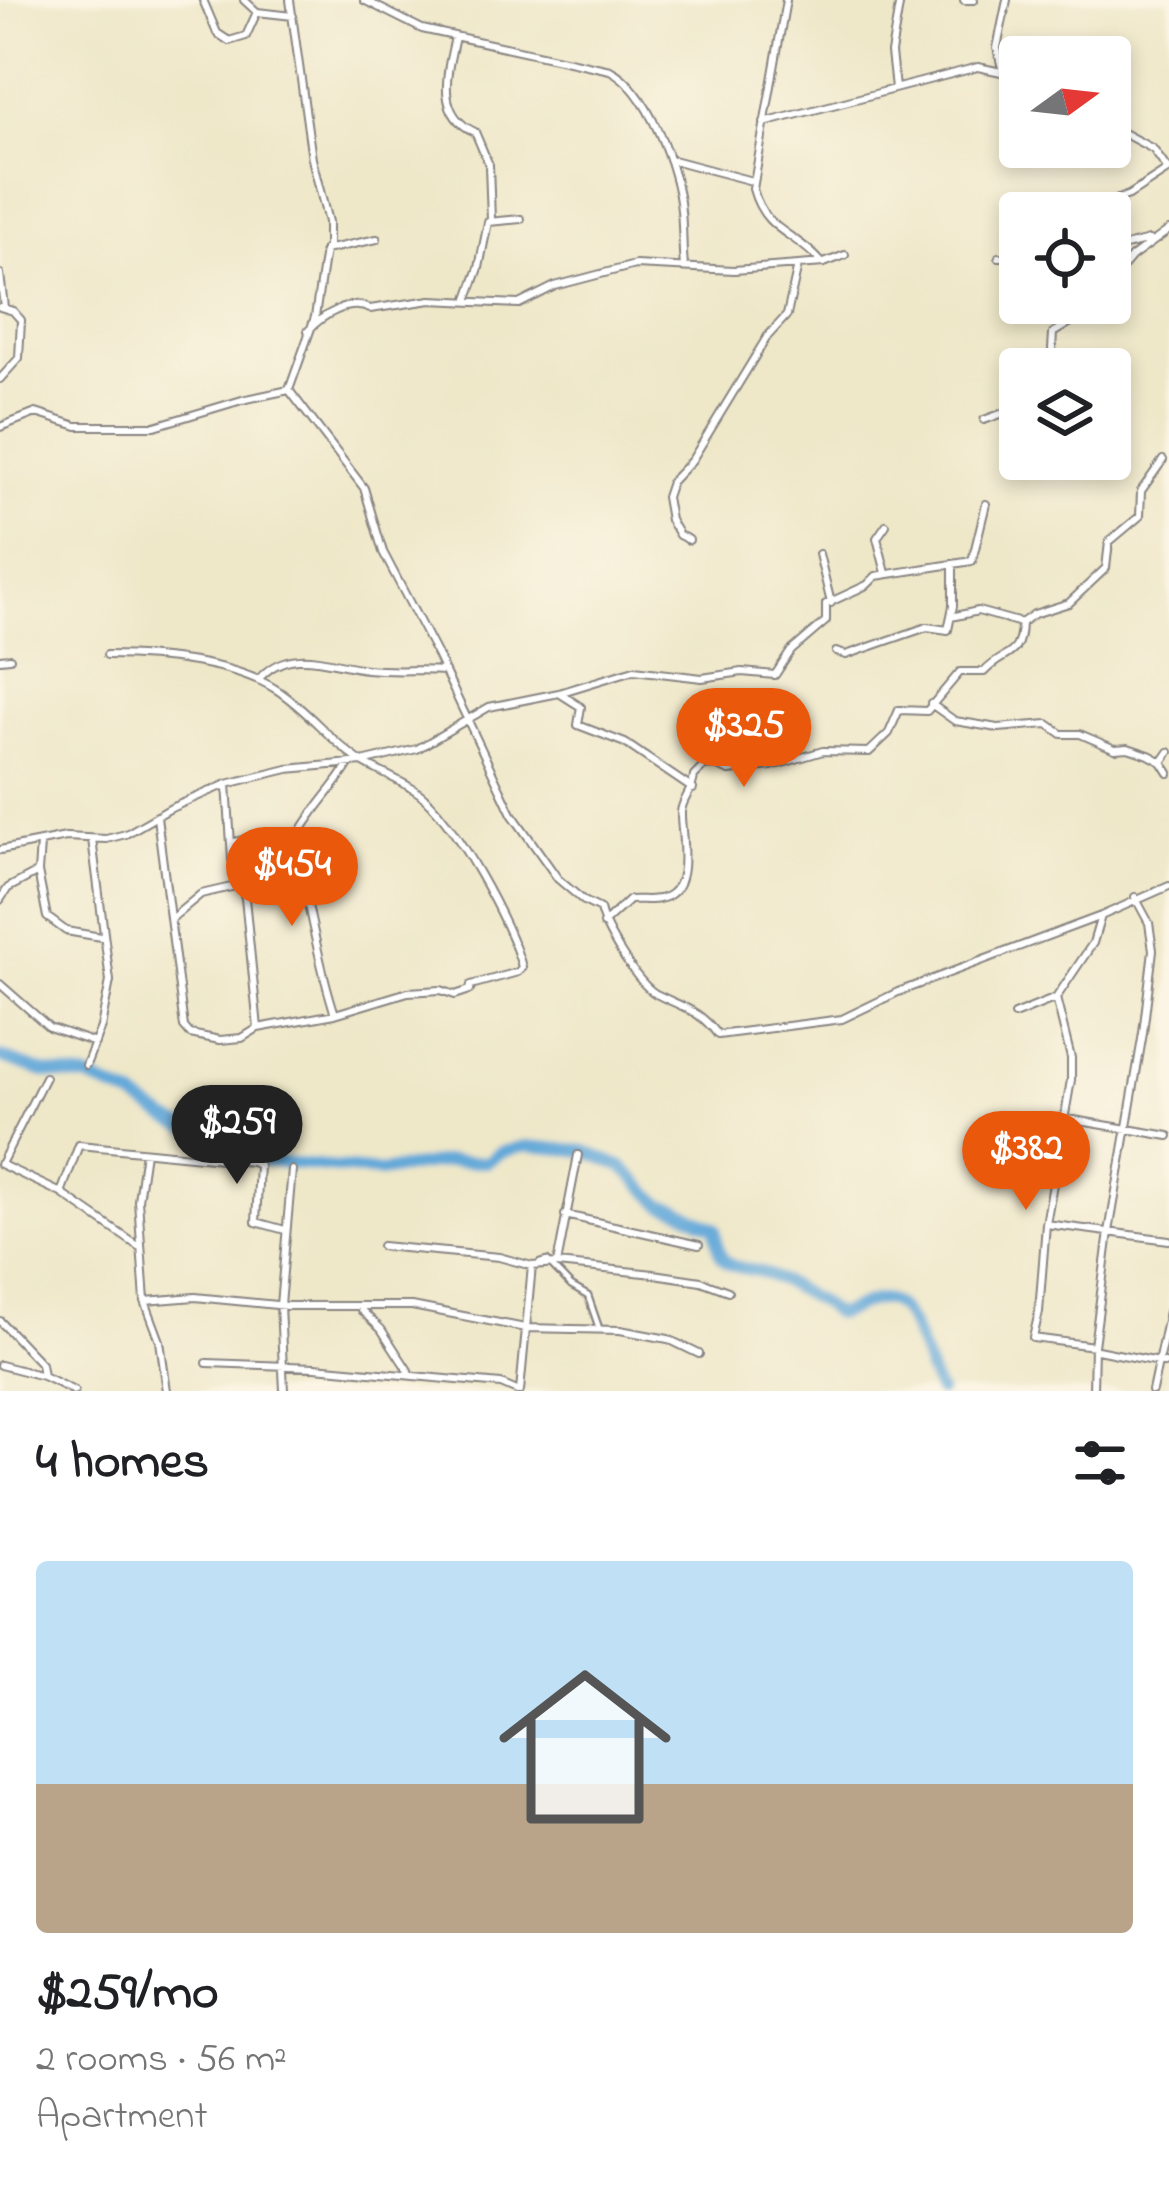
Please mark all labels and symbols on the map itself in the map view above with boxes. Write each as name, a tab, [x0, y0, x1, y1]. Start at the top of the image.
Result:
north arrow	[999, 36, 1131, 168]
pin: $325	[673, 688, 815, 790]
pin: $454	[221, 827, 363, 929]
pin: $259	[166, 1085, 308, 1187]
pin: $382	[955, 1111, 1097, 1213]

